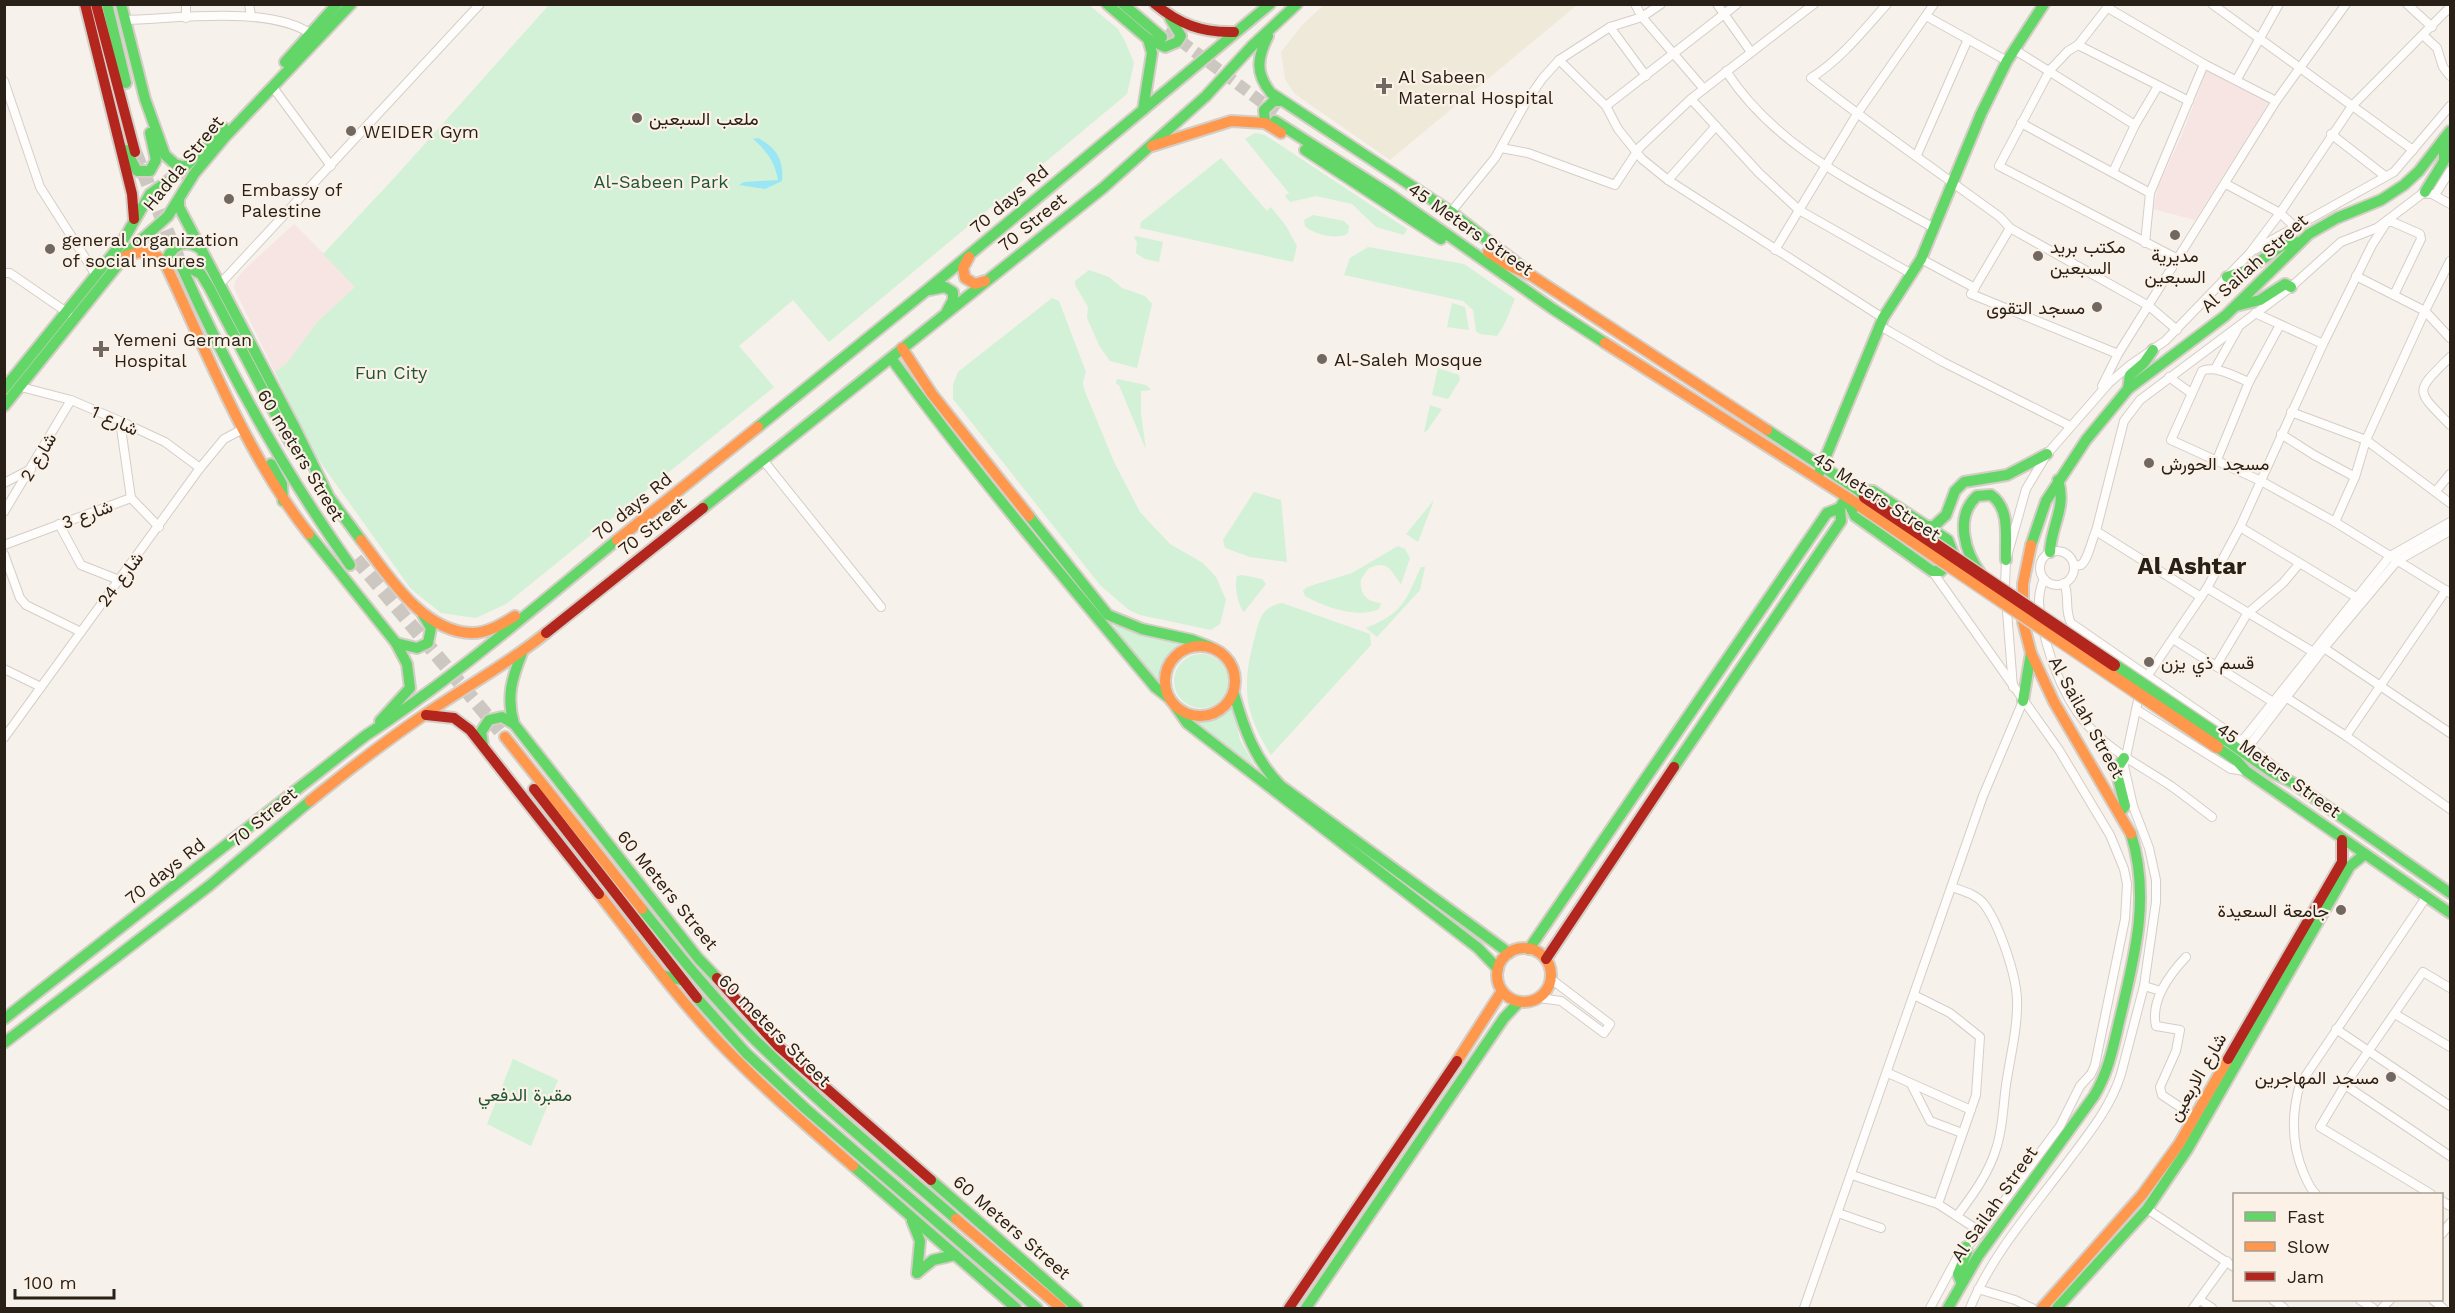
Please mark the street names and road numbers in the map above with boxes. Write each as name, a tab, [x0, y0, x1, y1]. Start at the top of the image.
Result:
street label: Hadda Street	[138, 111, 228, 215]
street label: 70 days Rd	[966, 160, 1052, 238]
street label: 45 Meters Street	[1405, 178, 1538, 280]
street label: 70 Street	[994, 188, 1071, 256]
street label: Al Sailah Street	[2196, 209, 2312, 316]
street label: 60 meters Street	[253, 385, 349, 525]
street label: شارع 1	[87, 400, 142, 441]
street label: شارع 2	[15, 429, 62, 486]
street label: 45 Meters Street	[1809, 447, 1945, 545]
street label: 70 days Rd	[588, 468, 676, 544]
street label: 70 Street	[614, 492, 691, 560]
street label: شارع 3	[59, 495, 116, 535]
street label: شارع 24	[93, 547, 149, 612]
street label: Al Sailah Street	[2045, 652, 2129, 782]
street label: 45 Meters Street	[2213, 718, 2345, 822]
street label: 70 Street	[225, 783, 301, 851]
street label: 60 Meters Street	[613, 826, 723, 955]
street label: 70 days Rd	[121, 833, 209, 909]
street label: 60 meters Street	[714, 969, 836, 1091]
street label: شارع الاربعين	[2163, 1029, 2232, 1126]
street label: Al Sailah Street	[1946, 1142, 2042, 1266]
street label: 60 Meters Street	[949, 1170, 1075, 1284]

